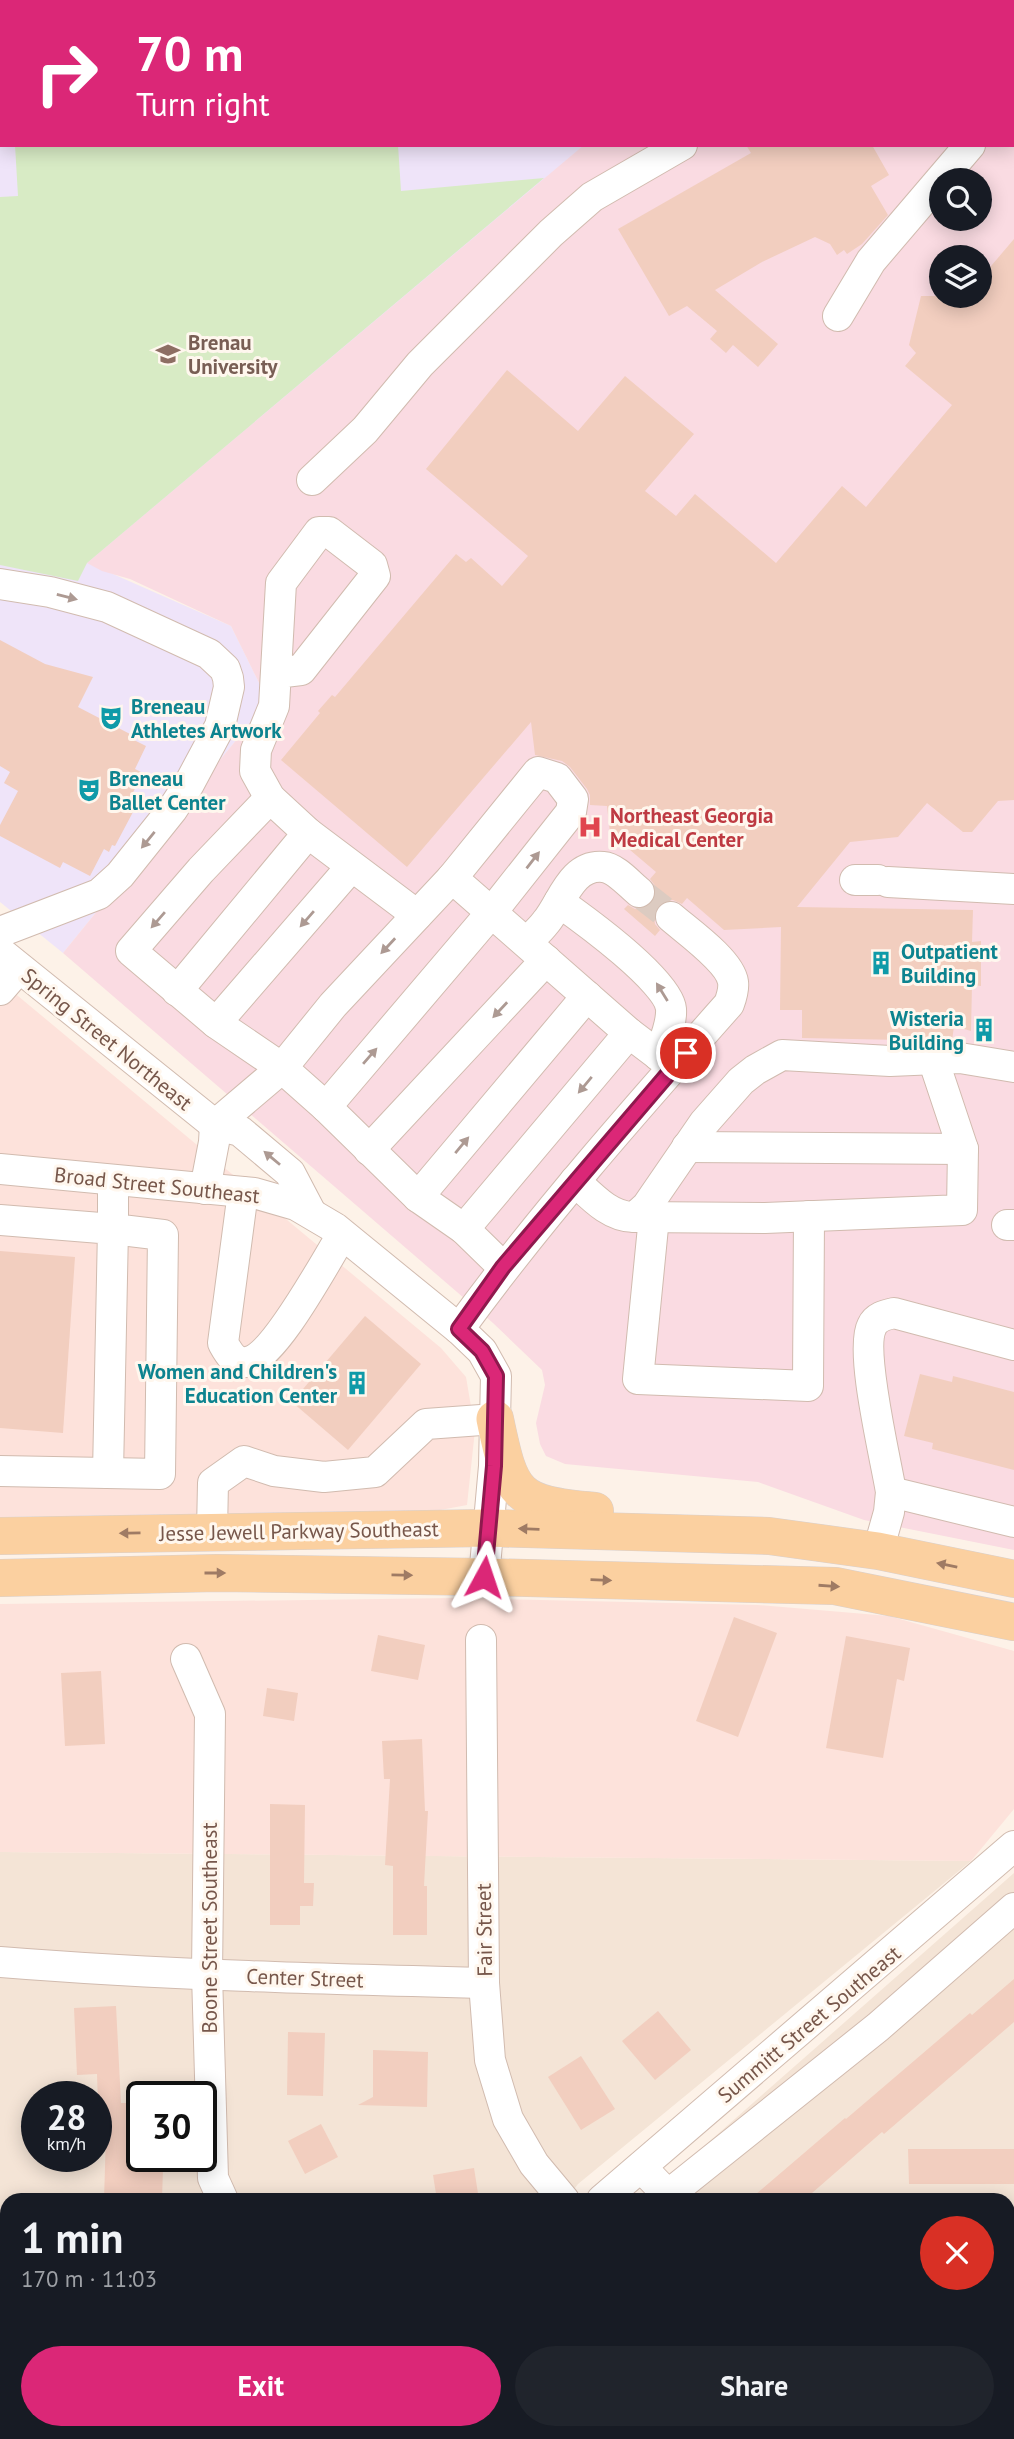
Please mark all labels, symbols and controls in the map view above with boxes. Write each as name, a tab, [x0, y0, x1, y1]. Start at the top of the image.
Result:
text: 70 m	[136, 21, 243, 85]
icon: right	[21, 28, 112, 119]
text: Turn right	[136, 83, 270, 125]
map controls	[929, 168, 992, 308]
button: search	[929, 168, 992, 231]
button: layers	[929, 245, 992, 308]
place label: Brenau University	[188, 329, 279, 380]
school or university icon: Brenau University	[154, 340, 182, 368]
one-way arrow	[56, 592, 78, 603]
place label: Breneau Athletes Artwork	[131, 693, 282, 744]
theatre icon: Breneau Athletes Artwork	[97, 704, 125, 732]
place label: Breneau Ballet Center	[109, 765, 226, 816]
theatre icon: Breneau Ballet Center	[75, 776, 103, 804]
place label: Northeast Georgia Medical Center	[610, 802, 773, 853]
hospital icon: Northeast Georgia Medical Center	[576, 813, 604, 841]
one-way arrow	[141, 831, 156, 848]
one-way arrow	[526, 851, 541, 869]
one-way arrow	[300, 910, 315, 927]
one-way arrow	[151, 912, 166, 929]
one-way arrow	[380, 938, 397, 955]
place label: Outpatient Building	[901, 938, 999, 989]
building icon: Outpatient Building	[867, 949, 895, 977]
street label: Spring Street Northeast	[16, 962, 198, 1116]
one-way arrow	[656, 982, 669, 1002]
one-way arrow	[492, 1001, 508, 1018]
place label: Wisteria Building	[889, 1005, 964, 1056]
building icon: Wisteria Building	[970, 1016, 998, 1044]
pin	[656, 1023, 716, 1083]
icon: arrive	[667, 1034, 705, 1072]
one-way arrow	[362, 1047, 377, 1064]
one-way arrow	[577, 1076, 593, 1094]
one-way arrow	[454, 1136, 470, 1154]
one-way arrow	[264, 1151, 281, 1166]
street label: Broad Street Southeast	[53, 1161, 261, 1209]
place label: Women and Children's Education Center	[138, 1358, 338, 1409]
building icon: Women and Children's Education Center	[343, 1369, 371, 1397]
street label: Jesse Jewell Parkway Southeast	[158, 1515, 439, 1547]
one-way arrow	[518, 1524, 540, 1535]
one-way arrow	[119, 1527, 141, 1539]
position arrow	[447, 1540, 521, 1614]
one-way arrow	[936, 1560, 958, 1571]
one-way arrow	[204, 1567, 226, 1579]
one-way arrow	[391, 1569, 413, 1581]
one-way arrow	[591, 1574, 613, 1585]
one-way arrow	[818, 1581, 840, 1592]
street label: Boone Street Southeast	[196, 1822, 223, 2034]
street label: Fair Street	[470, 1883, 498, 1977]
street label: Summitt Street Southeast	[712, 1940, 906, 2108]
street label: Center Street	[246, 1962, 364, 1994]
speed limit sign: 30	[126, 2081, 217, 2172]
text: 28	[47, 2094, 86, 2140]
text: km/h	[47, 2132, 86, 2155]
text: 1 min	[21, 2210, 123, 2265]
button: close	[920, 2216, 994, 2290]
text: 170 m · 11:03	[21, 2264, 157, 2293]
button: Exit	[21, 2346, 501, 2426]
button: Share	[515, 2346, 994, 2426]

